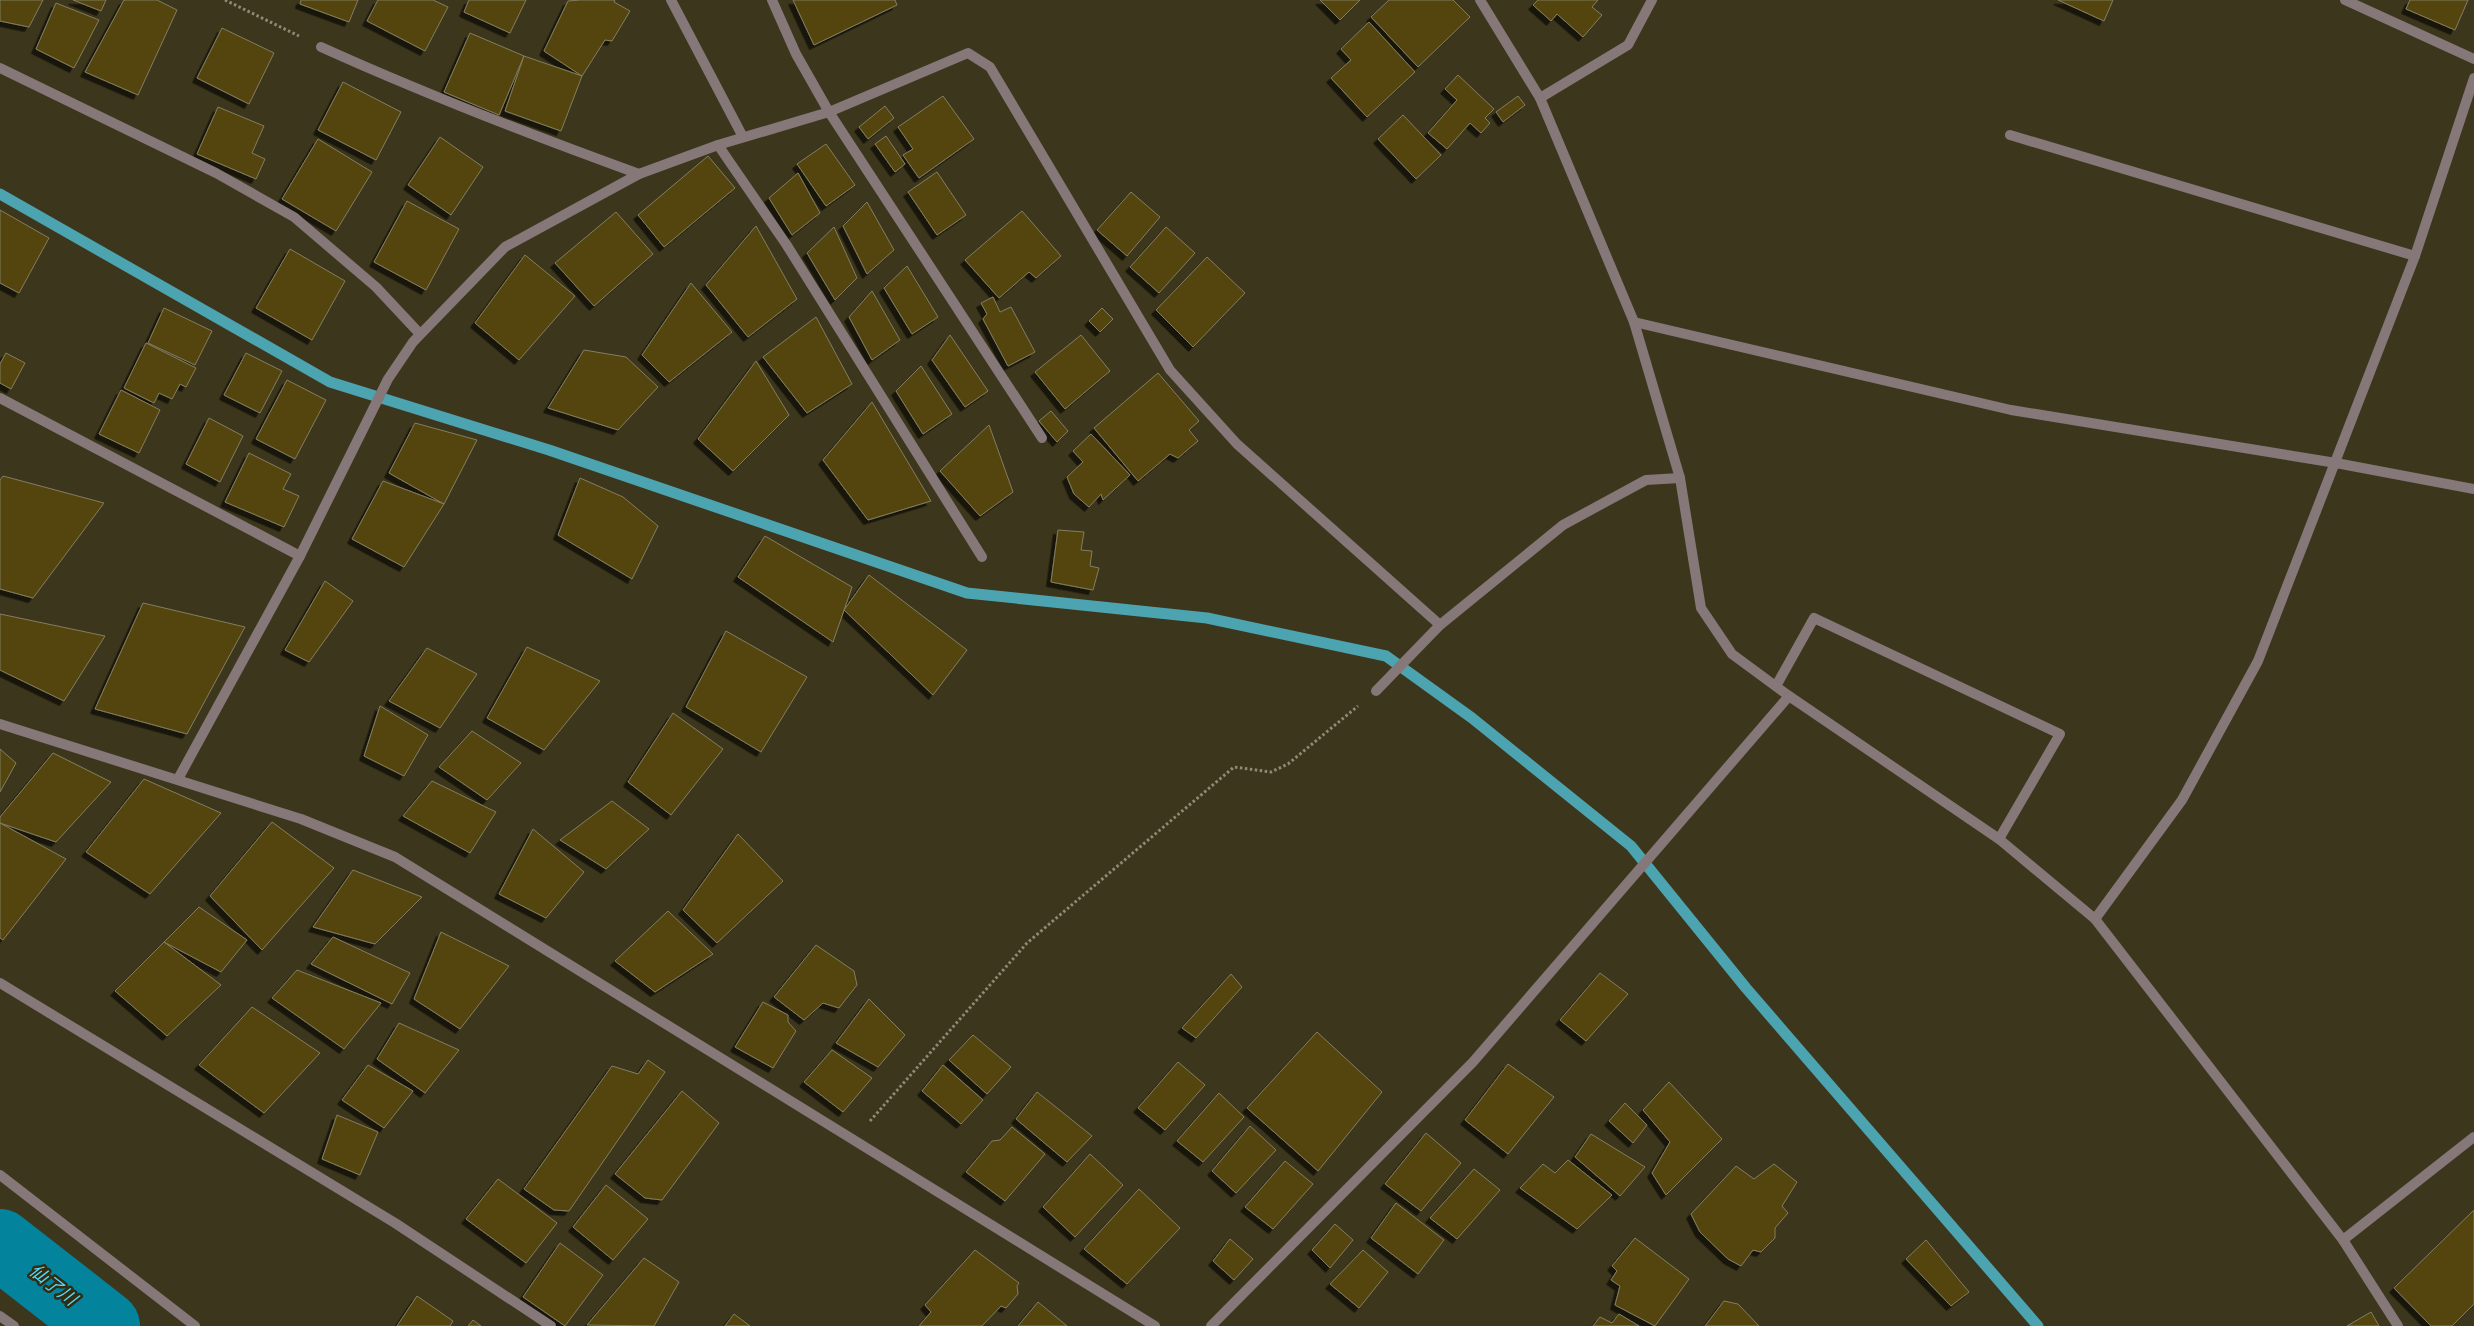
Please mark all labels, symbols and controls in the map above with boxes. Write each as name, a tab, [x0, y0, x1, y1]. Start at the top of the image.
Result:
water label: 仙了川	[25, 1259, 83, 1312]

